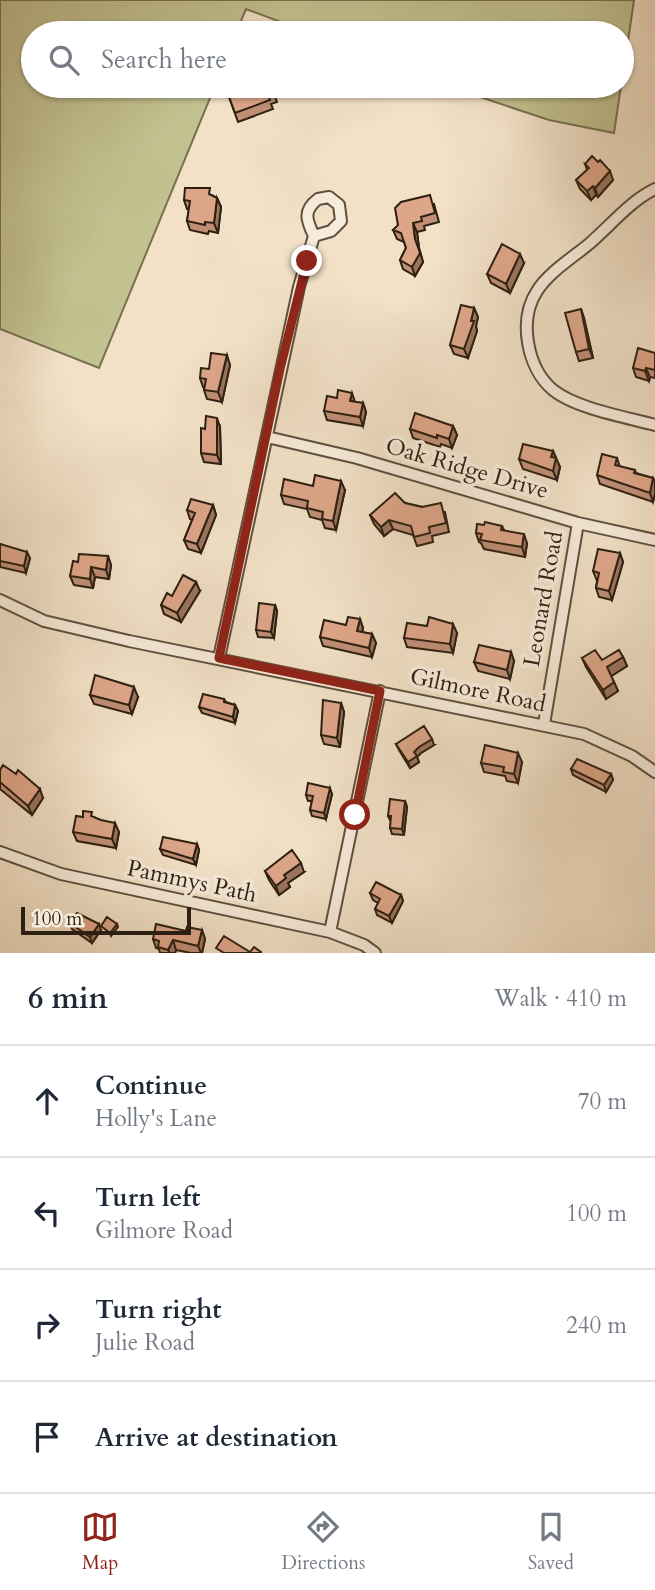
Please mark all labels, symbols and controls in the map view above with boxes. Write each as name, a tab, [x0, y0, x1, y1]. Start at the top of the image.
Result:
search box	[21, 21, 634, 98]
icon: search	[45, 41, 83, 79]
text: Search here	[101, 42, 227, 77]
route end	[291, 245, 322, 276]
street label: Oak Ridge Drive	[382, 430, 552, 506]
street label: Leonard Road	[516, 528, 570, 669]
street label: Gilmore Road	[407, 660, 549, 720]
route start	[339, 799, 370, 830]
street label: Pammys Path	[124, 852, 260, 910]
scale bar	[21, 904, 191, 936]
text: 100 m	[32, 906, 82, 932]
text: 6 min	[28, 978, 108, 1019]
text: Walk · 410 m	[494, 983, 627, 1014]
text: Continue	[95, 1068, 207, 1103]
icon: ahead	[28, 1082, 66, 1120]
text: 70 m	[578, 1086, 627, 1117]
text: Holly's Lane	[95, 1103, 217, 1134]
text: Turn left	[95, 1180, 200, 1215]
icon: left	[28, 1194, 66, 1232]
text: 100 m	[566, 1198, 627, 1229]
text: Gilmore Road	[95, 1215, 233, 1246]
text: Turn right	[95, 1292, 222, 1327]
icon: right	[28, 1306, 66, 1344]
text: 240 m	[566, 1310, 627, 1341]
text: Julie Road	[95, 1327, 195, 1358]
icon: arrive	[28, 1418, 66, 1456]
text: Arrive at destination	[95, 1420, 338, 1455]
tab: Map	[81, 1508, 119, 1576]
tab: Directions	[282, 1508, 365, 1576]
tab: Saved	[528, 1508, 574, 1576]

